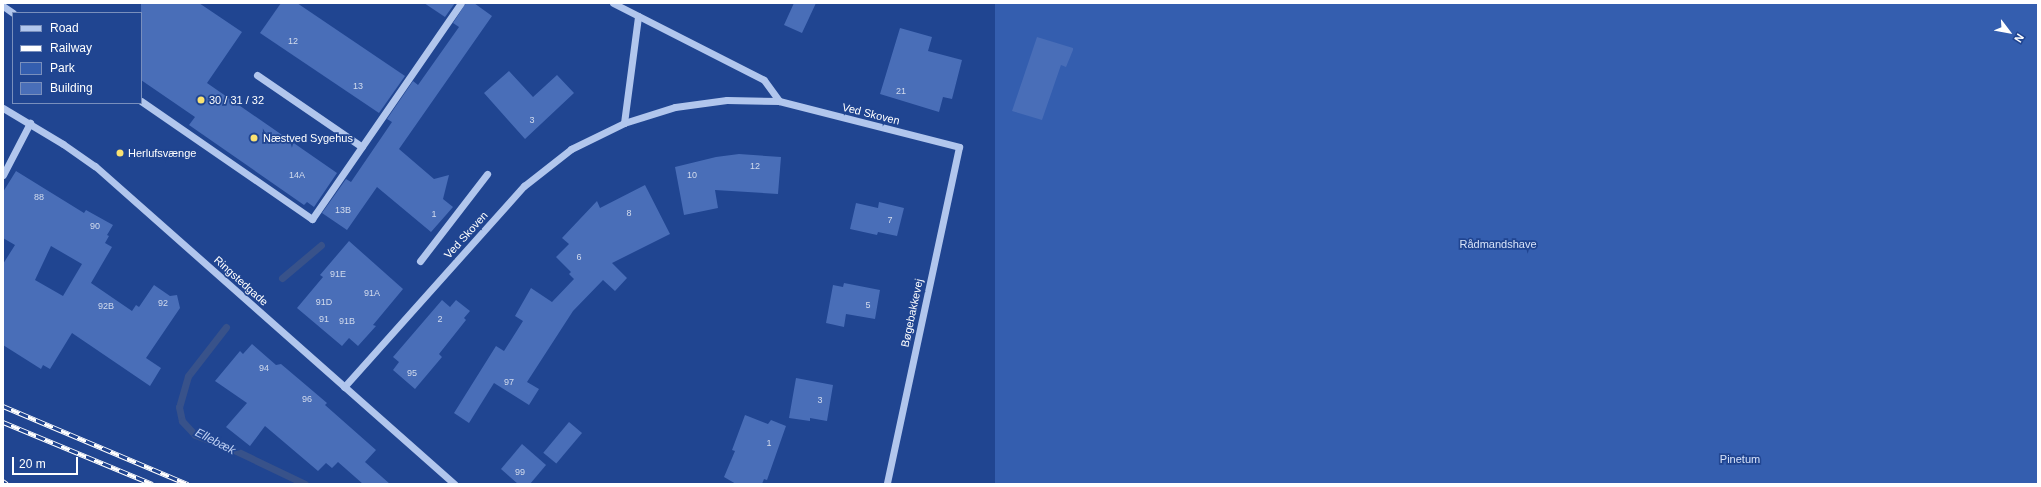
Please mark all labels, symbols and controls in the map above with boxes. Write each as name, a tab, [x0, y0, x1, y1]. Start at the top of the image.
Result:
legend	[12, 12, 142, 104]
north arrow	[1989, 12, 2029, 52]
text: Road	[50, 21, 79, 35]
text: N	[2012, 32, 2026, 45]
house number: 12	[288, 36, 298, 46]
text: Railway	[50, 41, 92, 55]
text: Park	[50, 61, 75, 75]
text: Building	[50, 81, 93, 95]
house number: 13	[353, 81, 363, 91]
house number: 21	[896, 86, 906, 96]
place label: 30 / 31 / 32	[209, 93, 264, 107]
marker: 30 / 31 / 32	[196, 95, 206, 105]
street label: Ved Skoven	[841, 100, 901, 128]
house number: 3	[529, 115, 535, 125]
place label: Næstved Sygehus	[263, 131, 353, 145]
marker: Næstved Sygehus	[248, 132, 260, 144]
place label: Herlufsvænge	[128, 146, 196, 160]
marker: Herlufsvænge	[115, 148, 125, 158]
house number: 12	[750, 161, 760, 171]
house number: 14A	[289, 170, 305, 180]
house number: 10	[687, 170, 697, 180]
house number: 88	[34, 192, 44, 202]
house number: 13B	[335, 205, 351, 215]
house number: 8	[626, 208, 632, 218]
house number: 1	[431, 209, 437, 219]
street label: Ved Skoven	[441, 209, 491, 261]
house number: 7	[887, 215, 893, 225]
house number: 90	[90, 221, 100, 231]
park label: Rådmandshave	[1459, 237, 1537, 251]
house number: 6	[576, 252, 582, 262]
street label: Ringstedgade	[211, 253, 271, 309]
house number: 91E	[330, 269, 346, 279]
street label: Bøgebakkevej	[898, 278, 926, 348]
house number: 91A	[364, 288, 380, 298]
house number: 91D	[316, 297, 332, 307]
house number: 92	[158, 298, 168, 308]
house number: 5	[865, 300, 871, 310]
house number: 92B	[98, 301, 114, 311]
house number: 91	[319, 314, 329, 324]
house number: 2	[437, 314, 443, 324]
house number: 91B	[339, 316, 355, 326]
house number: 94	[259, 363, 269, 373]
house number: 95	[407, 368, 417, 378]
house number: 97	[504, 377, 514, 387]
house number: 96	[302, 394, 312, 404]
house number: 3	[817, 395, 823, 405]
water label: Ellebæk	[192, 426, 238, 458]
house number: 1	[766, 438, 772, 448]
scale bar	[14, 449, 80, 475]
park label: Pinetum	[1720, 452, 1760, 466]
text: 20 m	[19, 457, 46, 471]
house number: 99	[515, 467, 525, 477]

